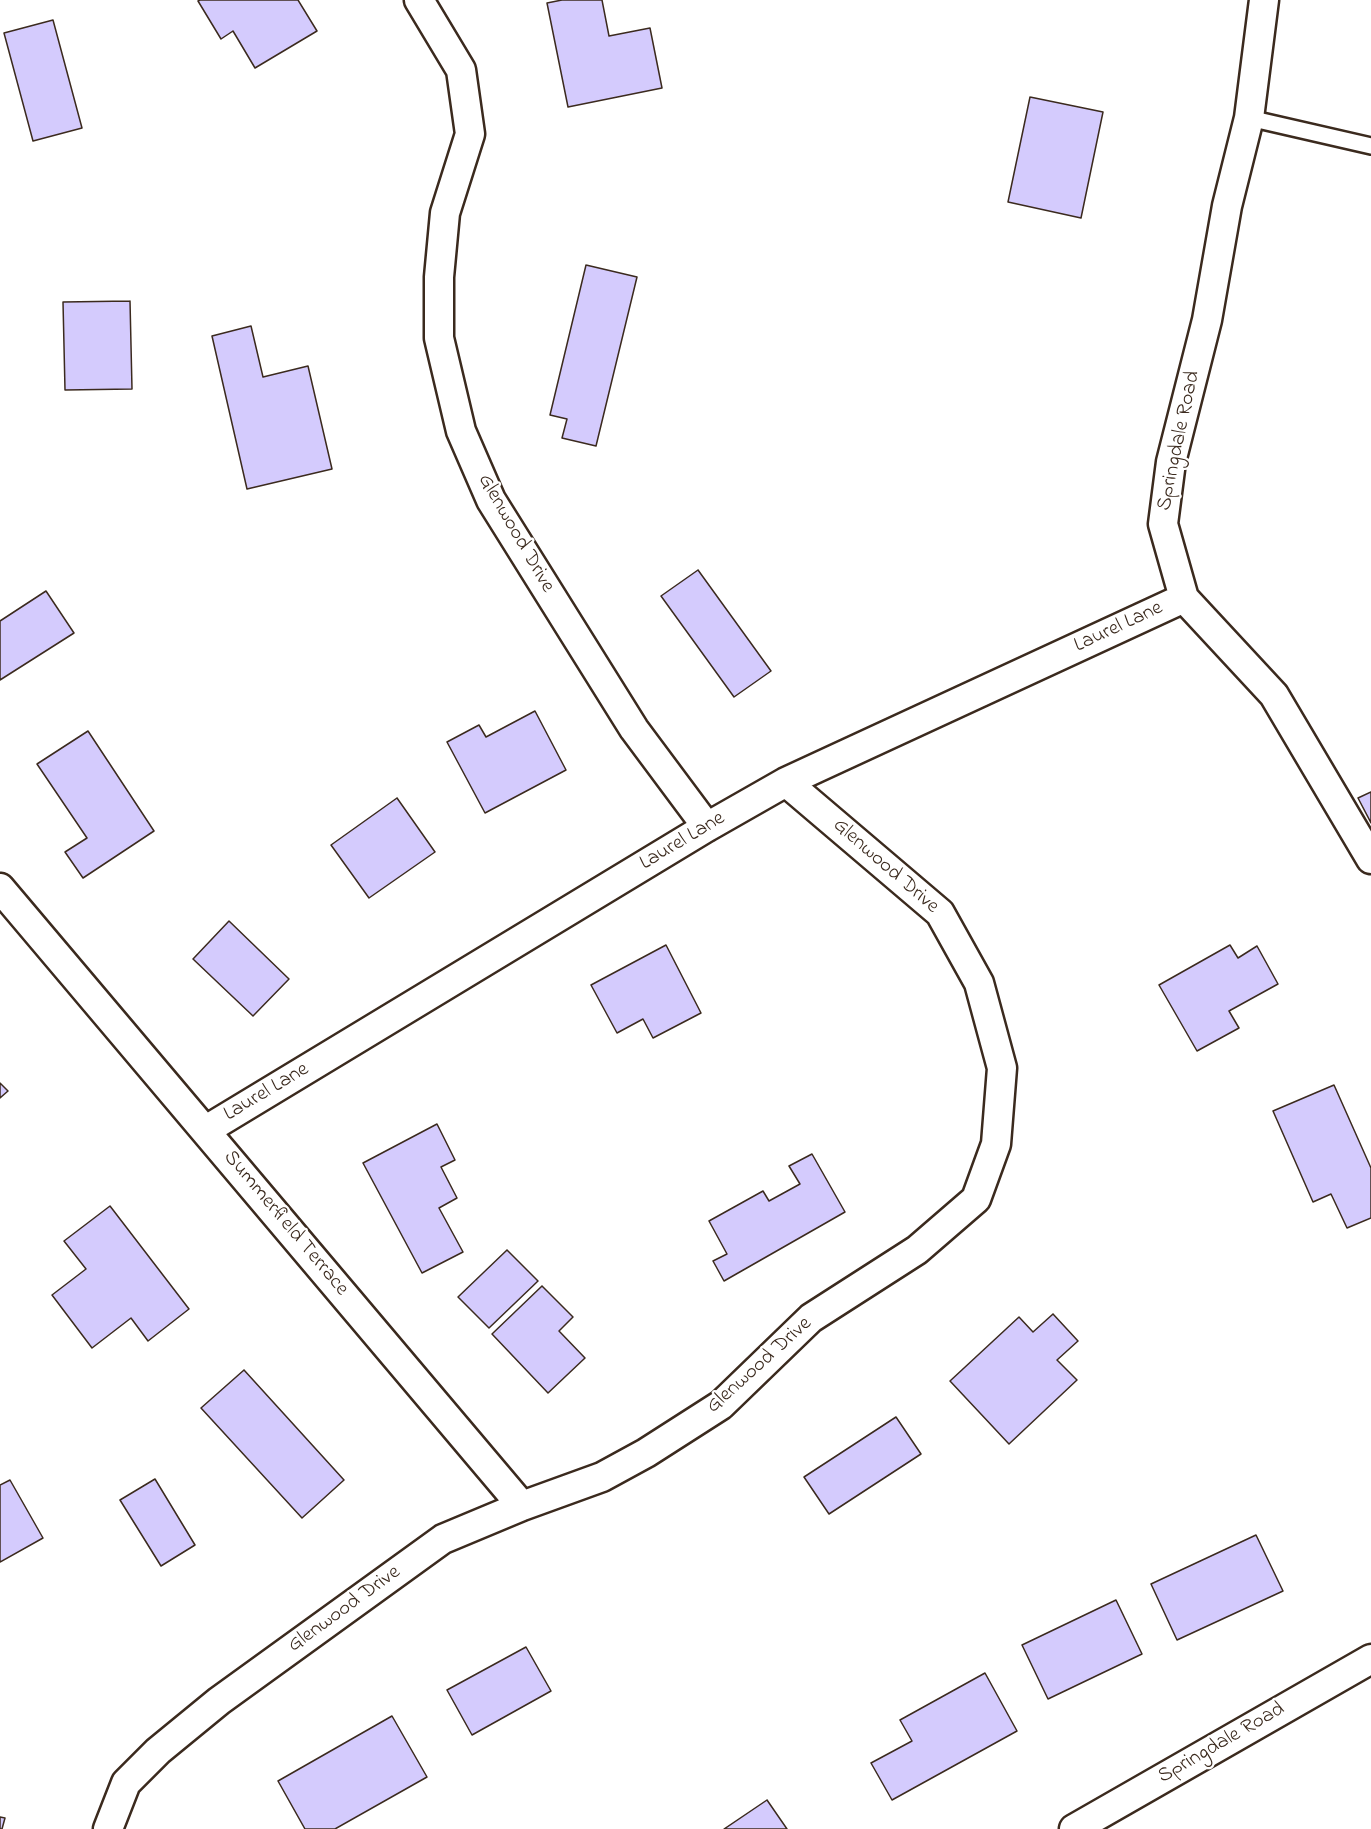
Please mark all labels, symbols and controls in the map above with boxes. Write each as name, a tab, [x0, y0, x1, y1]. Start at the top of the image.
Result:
street label: Springdale Road	[1153, 369, 1207, 513]
street label: Glenwood Drive	[471, 470, 559, 598]
street label: Laurel Lane	[1071, 597, 1167, 659]
street label: Laurel Lane	[636, 807, 730, 877]
street label: Glenwood Drive	[827, 814, 943, 920]
street label: Laurel Lane	[220, 1058, 314, 1128]
street label: Summerfield Terrace	[217, 1146, 353, 1302]
street label: Glenwood Drive	[702, 1312, 818, 1420]
street label: Glenwood Drive	[284, 1561, 406, 1659]
street label: Springdale Road	[1154, 1698, 1290, 1790]

